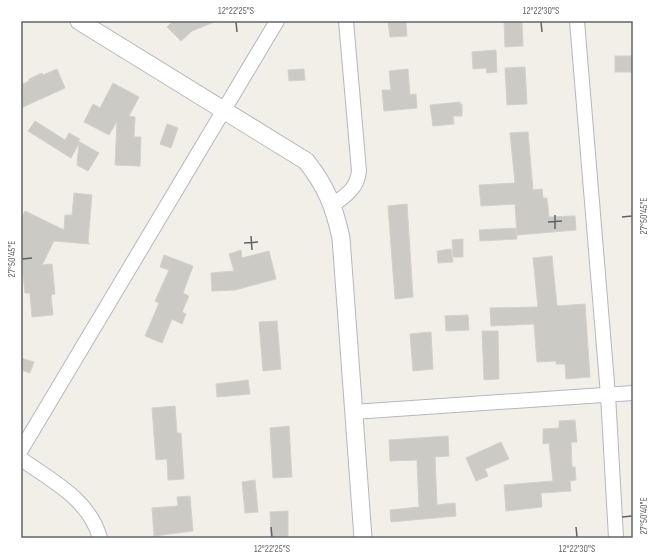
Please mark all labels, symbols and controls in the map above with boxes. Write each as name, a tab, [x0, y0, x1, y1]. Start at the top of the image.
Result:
text: 12°22'25"S	[218, 5, 254, 17]
text: 12°22'30"S	[523, 5, 559, 17]
text: 27°50'45"E	[638, 198, 650, 234]
text: 27°50'45"E	[6, 241, 18, 277]
text: 27°50'40"E	[638, 497, 650, 535]
text: 12°22'25"S	[254, 543, 290, 555]
text: 12°22'30"S	[559, 543, 595, 555]

